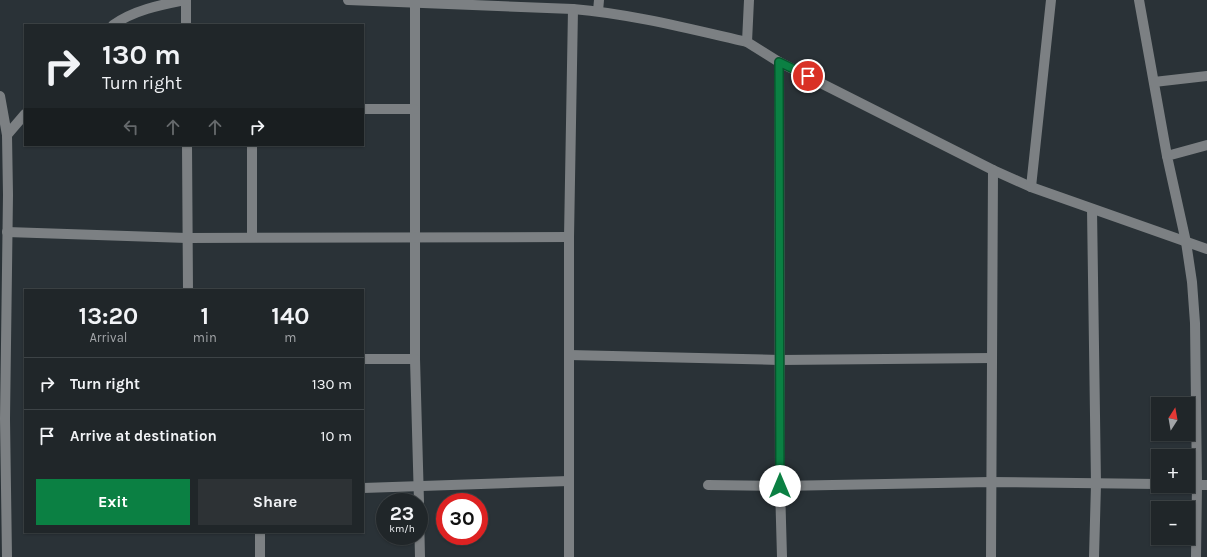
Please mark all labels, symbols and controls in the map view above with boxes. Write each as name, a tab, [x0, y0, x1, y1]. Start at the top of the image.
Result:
text: 130 m	[102, 38, 181, 71]
icon: right	[36, 40, 88, 92]
pin	[791, 59, 825, 93]
icon: arrive	[797, 65, 819, 87]
text: Turn right	[102, 72, 182, 94]
icon: left	[120, 116, 142, 138]
icon: ahead	[162, 116, 184, 138]
icon: ahead	[204, 116, 226, 138]
icon: right	[246, 116, 268, 138]
text: 13:20	[79, 302, 138, 330]
text: 1	[201, 302, 209, 330]
text: 140	[271, 302, 309, 330]
text: Arrival	[89, 330, 127, 345]
text: min	[193, 330, 217, 345]
text: m	[284, 330, 296, 345]
icon: right	[36, 373, 58, 395]
text: Turn right	[70, 375, 140, 393]
text: 130 m	[312, 375, 352, 393]
north arrow	[1151, 397, 1195, 441]
map controls	[1151, 397, 1195, 545]
icon: arrive	[36, 425, 58, 447]
text: Arrive at destination	[70, 427, 217, 445]
text: 10 m	[321, 427, 352, 445]
button: +	[1151, 449, 1195, 493]
position arrow	[759, 465, 801, 507]
button: Exit	[36, 479, 190, 525]
button: Share	[198, 479, 352, 525]
speed limit sign: 30	[436, 493, 488, 545]
button: −	[1151, 501, 1195, 545]
text: 23	[390, 502, 414, 525]
text: km/h	[389, 523, 415, 535]

